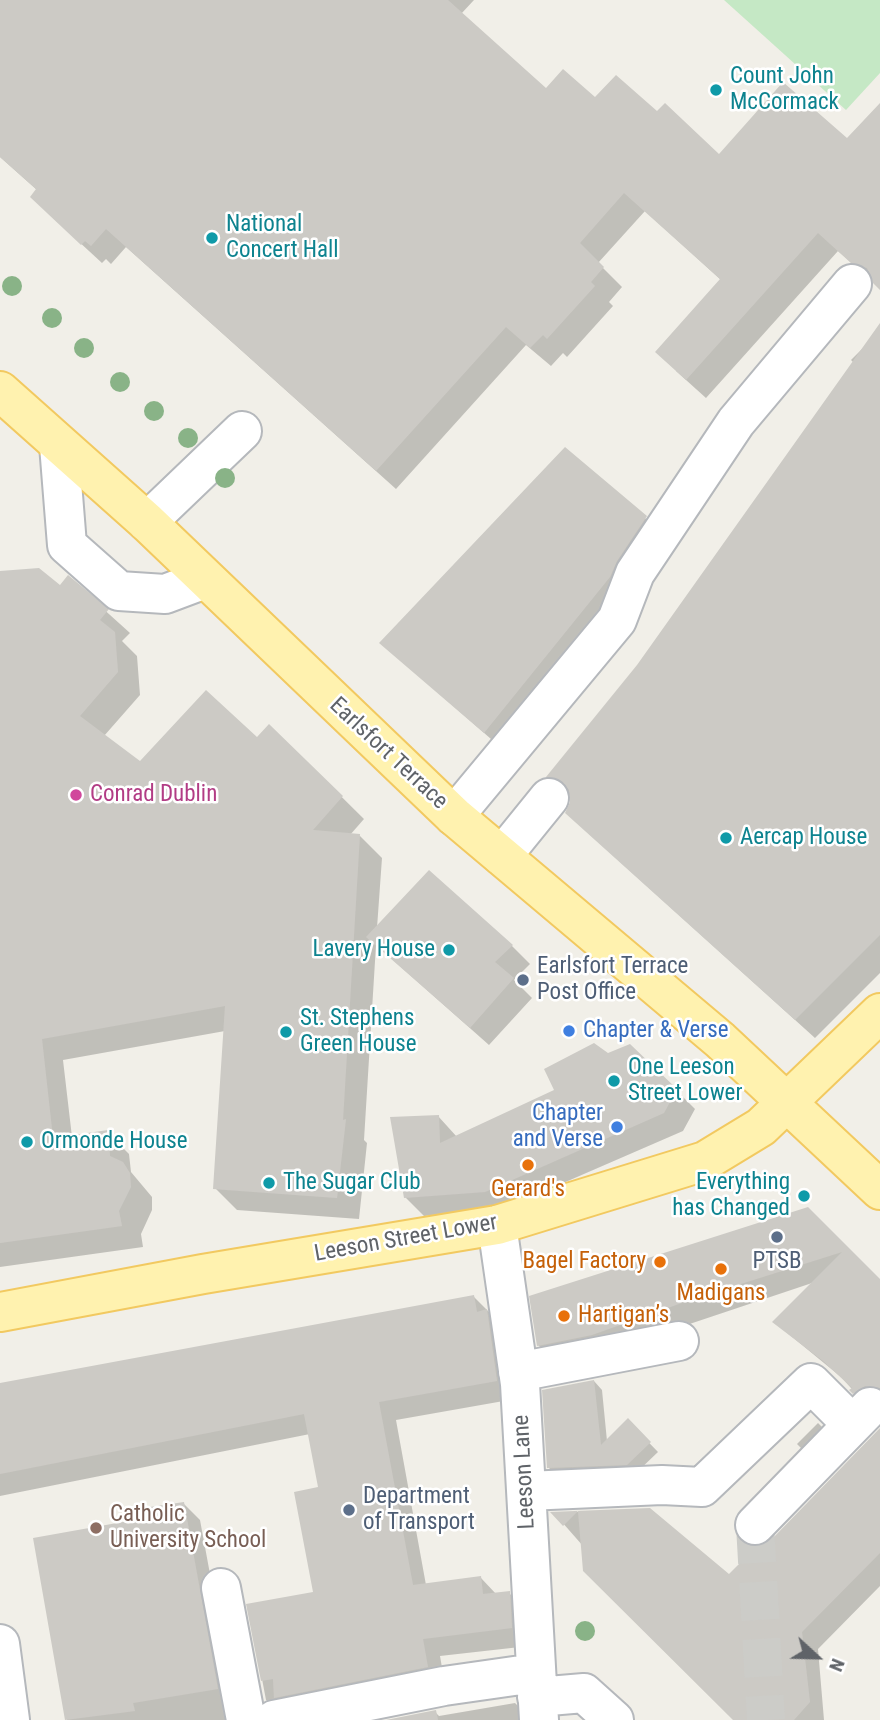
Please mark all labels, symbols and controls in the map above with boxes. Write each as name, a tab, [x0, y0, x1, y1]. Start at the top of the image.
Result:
place label: Count John McCormack	[730, 63, 839, 117]
marker: Count John McCormack	[708, 82, 724, 98]
place label: National Concert Hall	[226, 211, 339, 265]
marker: National Concert Hall	[204, 230, 220, 246]
street label: Earlsfort Terrace	[323, 692, 453, 816]
place label: Conrad Dublin	[90, 781, 217, 809]
marker: Conrad Dublin	[68, 787, 84, 803]
place label: Aercap House	[740, 824, 867, 852]
marker: Aercap House	[718, 830, 734, 846]
place label: Lavery House	[312, 936, 435, 964]
marker: Lavery House	[441, 942, 457, 958]
place label: Earlsfort Terrace Post Office	[537, 953, 688, 1007]
marker: Earlsfort Terrace Post Office	[515, 972, 531, 988]
place label: St. Stephens Green House	[300, 1005, 417, 1059]
place label: Chapter & Verse	[583, 1017, 729, 1045]
marker: Chapter & Verse	[561, 1023, 577, 1039]
marker: St. Stephens Green House	[278, 1024, 294, 1040]
place label: One Leeson Street Lower	[628, 1054, 742, 1108]
marker: One Leeson Street Lower	[606, 1073, 622, 1089]
place label: Chapter and Verse	[513, 1100, 603, 1154]
marker: Chapter and Verse	[609, 1119, 625, 1135]
place label: Ormonde House	[41, 1128, 188, 1156]
marker: Ormonde House	[19, 1134, 35, 1150]
marker: Gerard's	[520, 1157, 536, 1173]
place label: The Sugar Club	[283, 1169, 421, 1197]
place label: Everything has Changed	[672, 1169, 790, 1223]
marker: The Sugar Club	[261, 1175, 277, 1191]
place label: Gerard's	[491, 1176, 565, 1204]
marker: Everything has Changed	[796, 1188, 812, 1204]
street label: Leeson Street Lower	[312, 1209, 500, 1269]
marker: PTSB	[769, 1229, 785, 1245]
place label: Bagel Factory	[523, 1248, 646, 1276]
place label: PTSB	[752, 1248, 802, 1276]
marker: Bagel Factory	[652, 1254, 668, 1270]
marker: Madigans	[713, 1261, 729, 1277]
place label: Madigans	[676, 1280, 766, 1308]
place label: Hartigan’s	[578, 1302, 669, 1330]
marker: Hartigan’s	[556, 1308, 572, 1324]
street label: Leeson Lane	[508, 1414, 542, 1530]
place label: Department of Transport	[363, 1483, 475, 1537]
place label: Catholic University School	[110, 1501, 266, 1555]
marker: Department of Transport	[341, 1502, 357, 1518]
marker: Catholic University School	[88, 1520, 104, 1536]
north arrow	[782, 1622, 852, 1692]
text: N	[824, 1655, 850, 1675]

